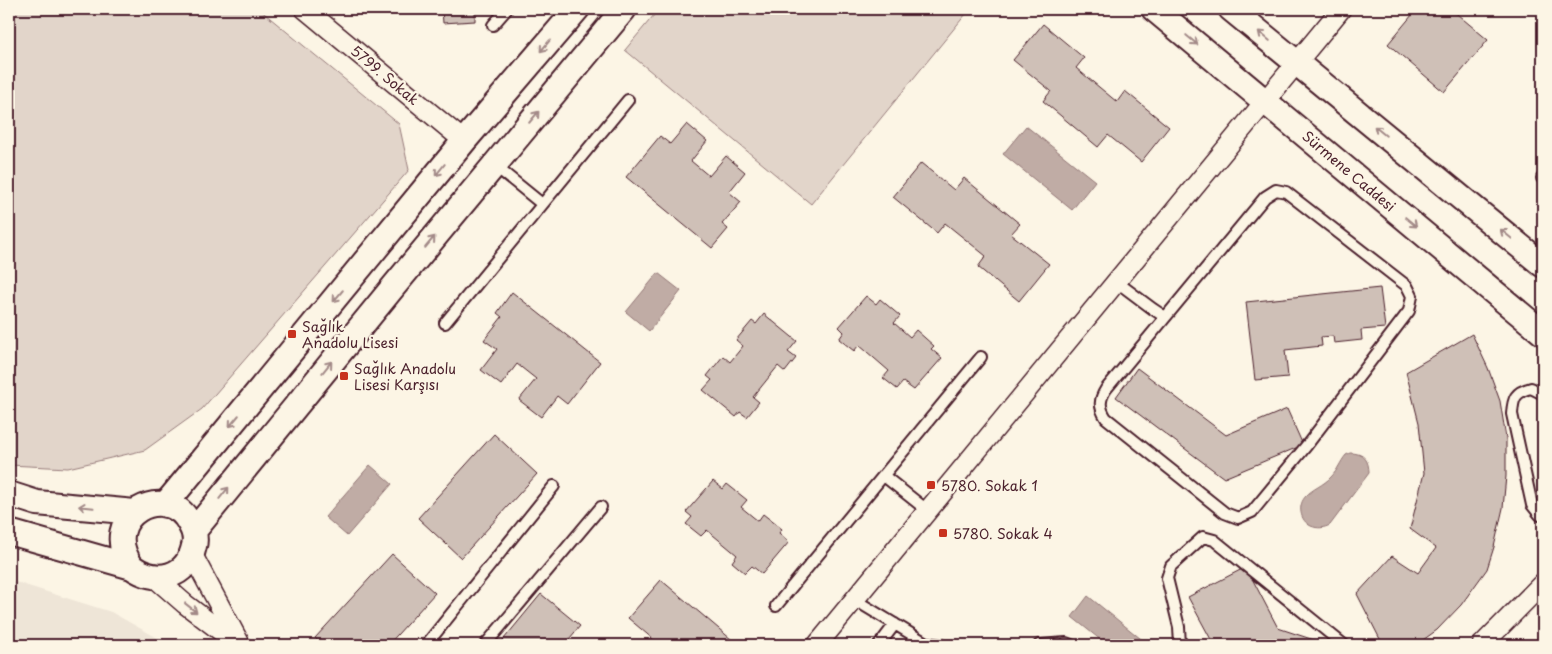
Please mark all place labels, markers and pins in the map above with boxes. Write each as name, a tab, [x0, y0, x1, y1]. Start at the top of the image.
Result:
place label: Sağlık Anadolu Lisesi	[302, 316, 398, 353]
marker: Sağlık Anadolu Lisesi	[286, 328, 298, 340]
place label: Sağlık Anadolu Lisesi Karşısı	[354, 358, 456, 395]
marker: Sağlık Anadolu Lisesi Karşısı	[338, 370, 350, 382]
place label: 5780. Sokak 1	[941, 475, 1038, 496]
marker: 5780. Sokak 1	[925, 479, 937, 491]
place label: 5780. Sokak 4	[953, 523, 1053, 544]
marker: 5780. Sokak 4	[937, 527, 949, 539]

